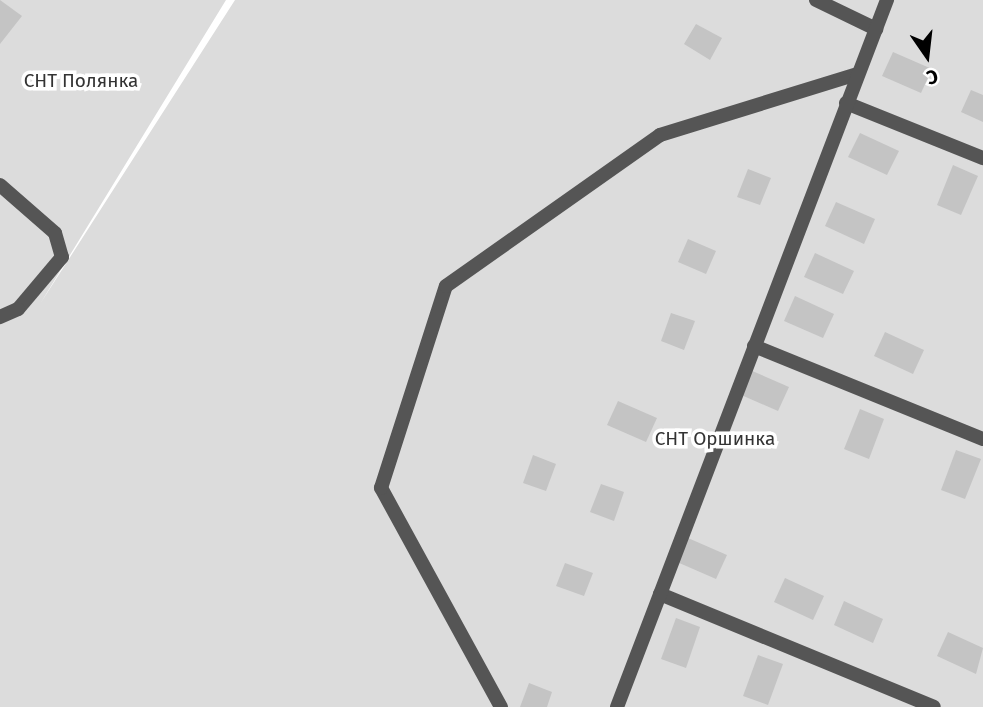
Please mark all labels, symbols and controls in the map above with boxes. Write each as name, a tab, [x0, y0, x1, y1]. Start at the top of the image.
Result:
north arrow	[892, 21, 962, 91]
text: С	[924, 64, 940, 89]
park label: СНТ Полянка	[24, 70, 138, 92]
park label: СНТ Оршинка	[655, 428, 775, 450]

